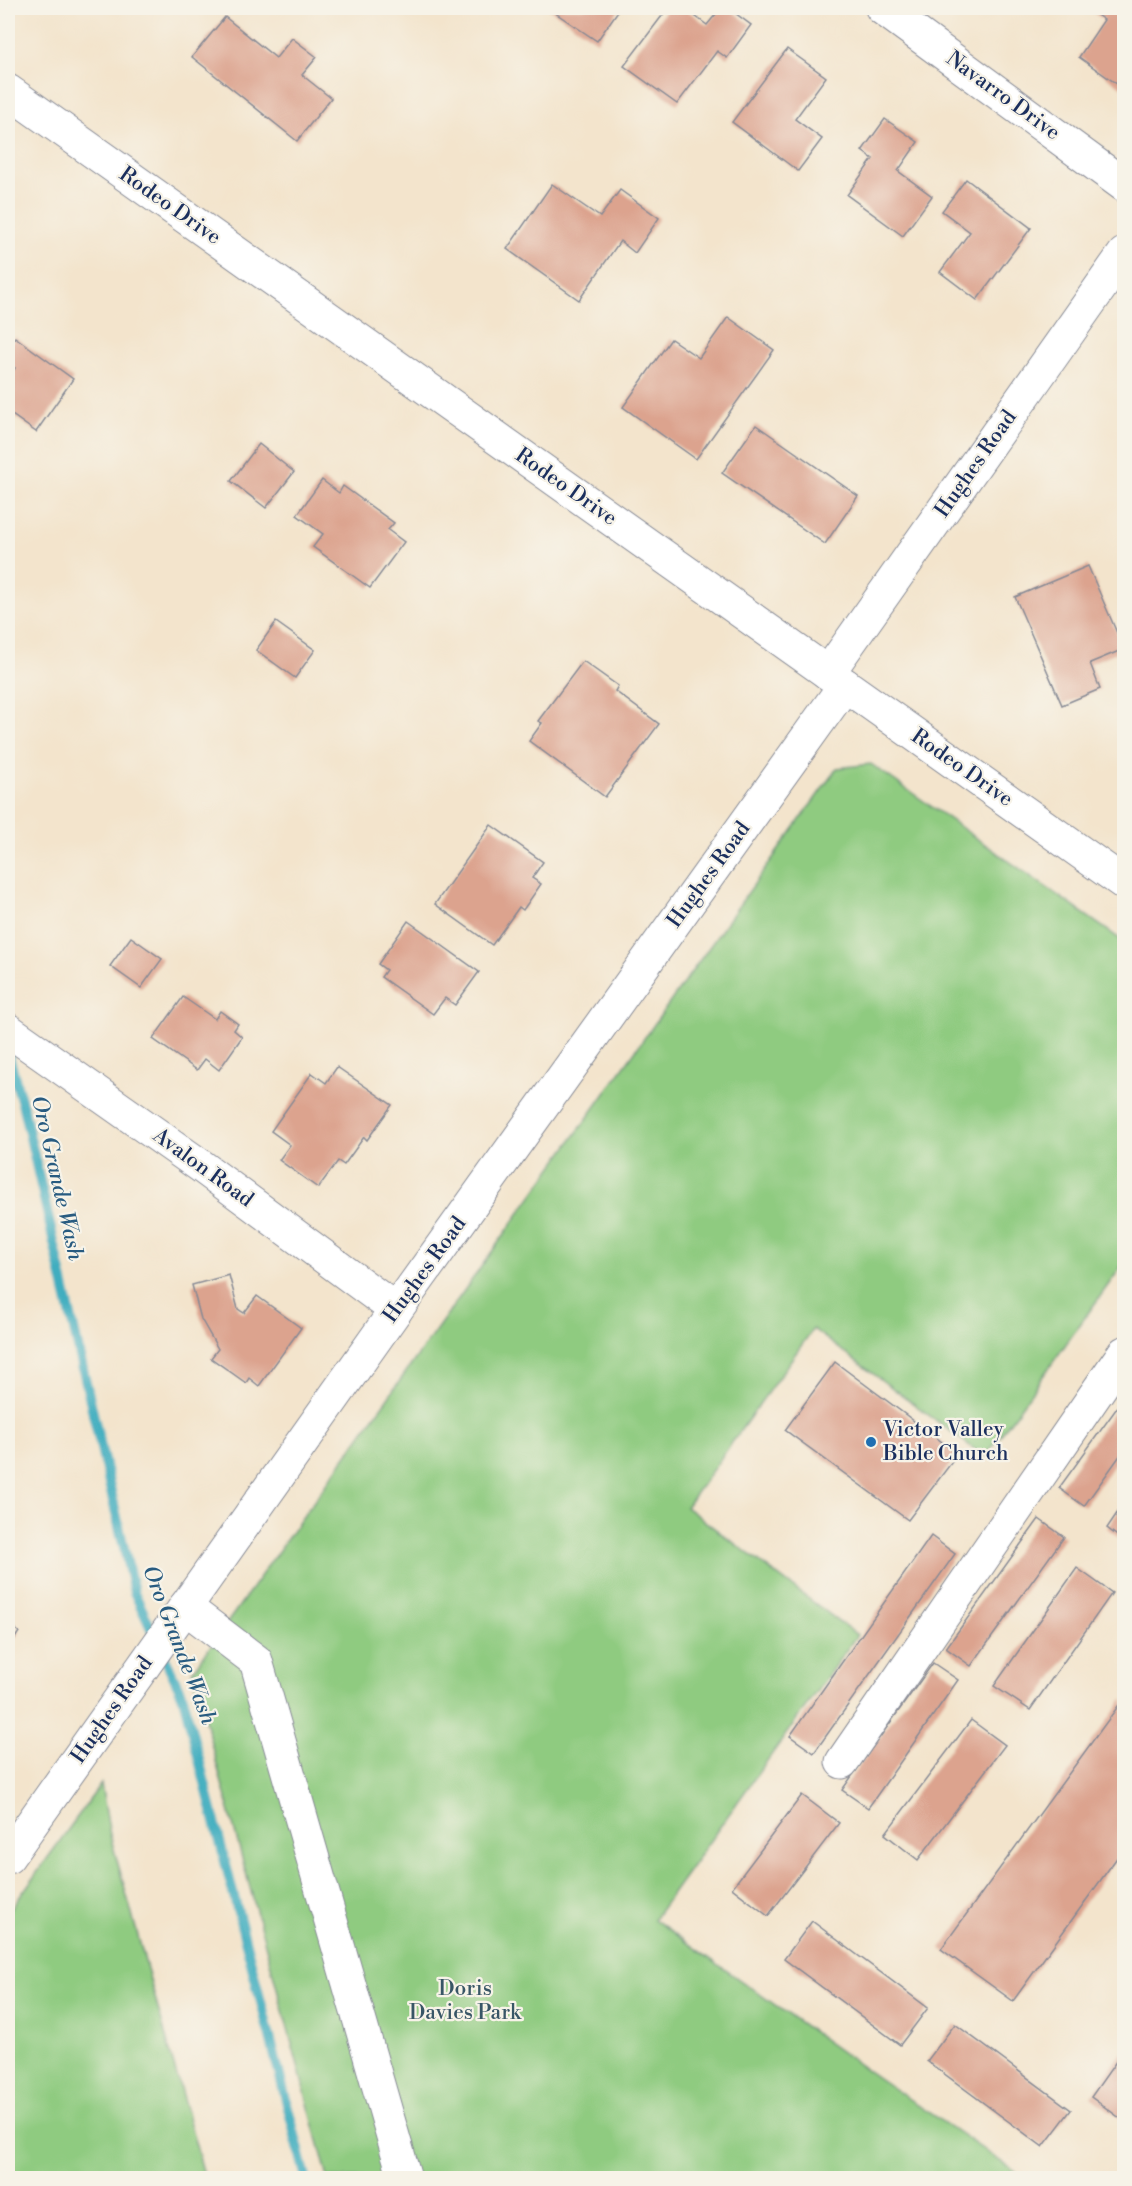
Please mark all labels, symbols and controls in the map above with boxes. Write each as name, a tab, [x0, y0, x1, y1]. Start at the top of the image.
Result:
street label: Navarro Drive	[941, 46, 1065, 146]
street label: Rodeo Drive	[114, 161, 226, 251]
street label: Hughes Road	[929, 405, 1023, 523]
street label: Rodeo Drive	[510, 442, 622, 532]
street label: Rodeo Drive	[906, 723, 1018, 813]
street label: Hughes Road	[662, 817, 756, 933]
water label: Oro Grande Wash	[25, 1093, 89, 1264]
street label: Avalon Road	[147, 1122, 258, 1213]
street label: Hughes Road	[378, 1212, 472, 1328]
place label: Victor Valley Bible Church	[882, 1417, 1009, 1467]
marker: Victor Valley Bible Church	[864, 1435, 878, 1449]
water label: Oro Grande Wash	[136, 1562, 222, 1729]
street label: Hughes Road	[65, 1651, 159, 1769]
park label: Doris Davies Park	[409, 1976, 522, 2026]

